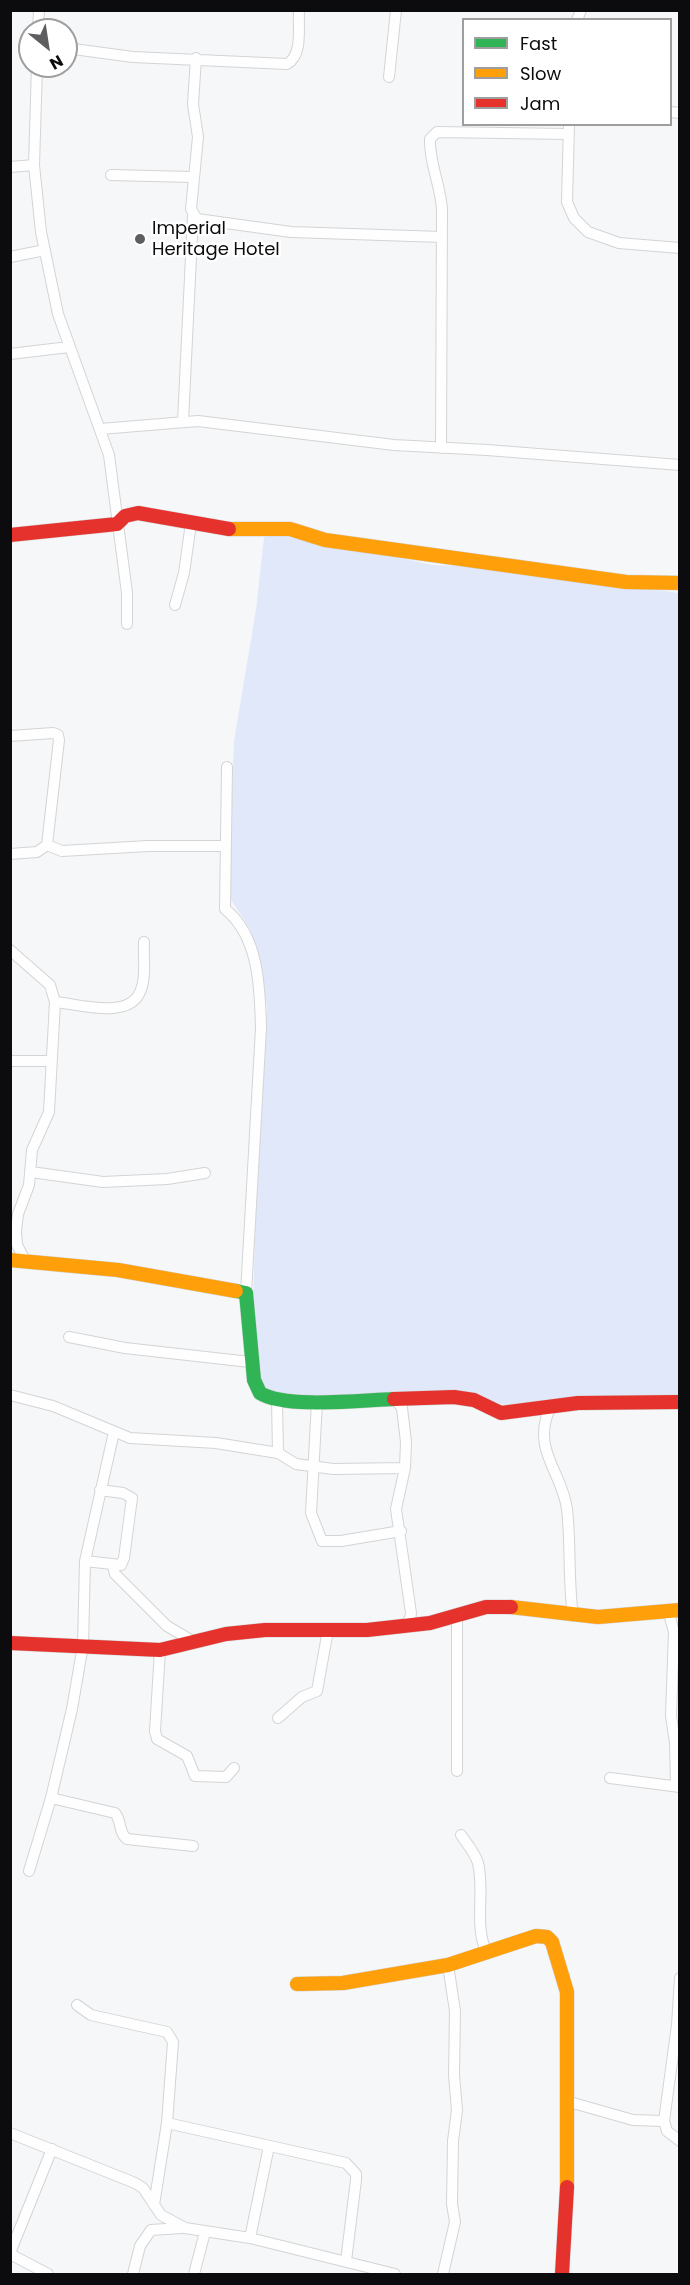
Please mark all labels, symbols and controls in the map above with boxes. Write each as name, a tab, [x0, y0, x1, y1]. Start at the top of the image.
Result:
north arrow	[18, 18, 78, 78]
legend	[462, 18, 672, 126]
text: Fast	[520, 31, 557, 56]
text: N	[45, 49, 67, 75]
text: Slow	[520, 61, 561, 86]
text: Jam	[520, 91, 560, 116]
place label: Imperial Heritage Hotel	[152, 218, 280, 260]
marker: Imperial Heritage Hotel	[133, 232, 147, 246]

